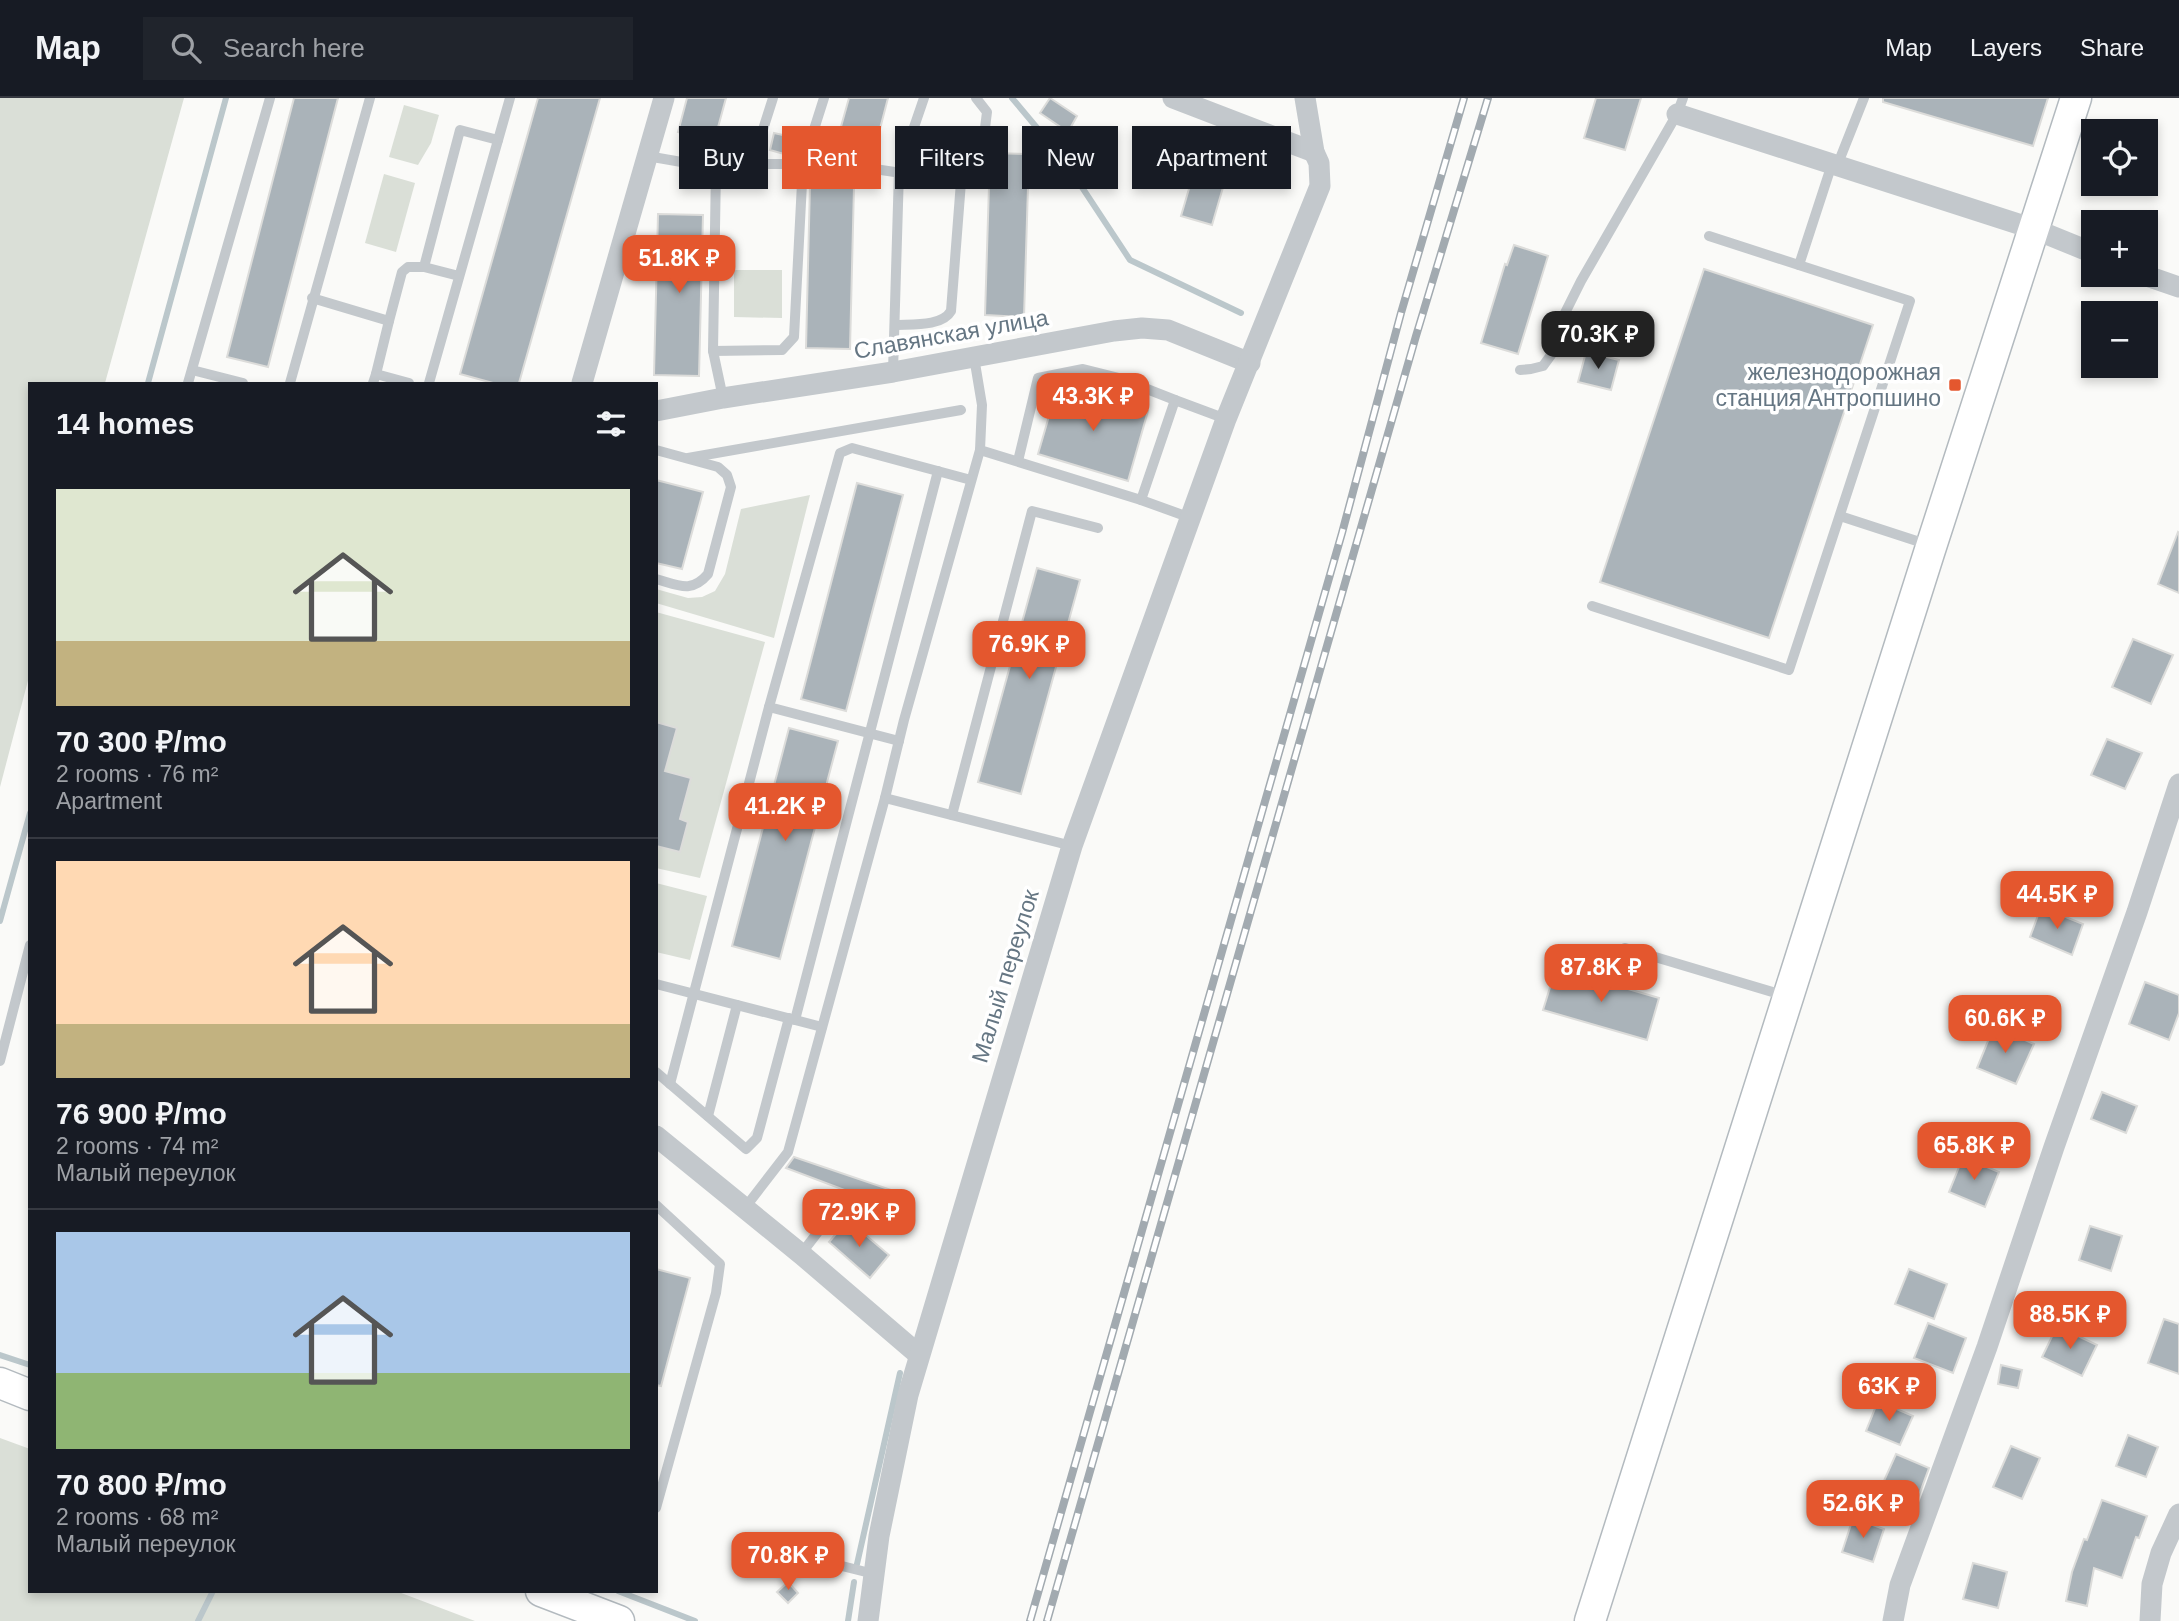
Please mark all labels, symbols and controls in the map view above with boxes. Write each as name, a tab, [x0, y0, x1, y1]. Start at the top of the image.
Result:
search box	[143, 17, 633, 80]
text: Map	[35, 29, 101, 66]
icon: search	[167, 29, 205, 67]
text: Search here	[223, 33, 365, 63]
text: Map	[1885, 34, 1932, 61]
text: Layers	[1970, 34, 2042, 61]
text: Share	[2080, 34, 2144, 61]
map controls	[2081, 119, 2158, 378]
button: locate	[2081, 119, 2158, 196]
chip: Buy	[679, 126, 768, 189]
chip: Rent	[782, 126, 881, 189]
chip: Filters	[895, 126, 1008, 189]
chip: New	[1022, 126, 1118, 189]
chip: Apartment	[1132, 126, 1291, 189]
button: +	[2081, 210, 2158, 287]
pin: 51.8K ₽	[614, 236, 744, 295]
text: 51.8K ₽	[638, 245, 720, 271]
button: −	[2081, 301, 2158, 378]
street label: Славянская улица	[852, 304, 1050, 364]
pin: 70.3K ₽	[1533, 312, 1663, 371]
text: 70.3K ₽	[1557, 321, 1639, 347]
place label: железнодорожная станция Антропшино	[1715, 359, 1941, 411]
pin: 43.3K ₽	[1028, 374, 1158, 433]
marker: железнодорожная станция Антропшино	[1947, 377, 1963, 393]
text: 43.3K ₽	[1052, 383, 1134, 409]
icon: filters	[592, 405, 630, 443]
text: 14 homes	[56, 407, 194, 440]
icon: home	[280, 534, 406, 660]
pin: 76.9K ₽	[964, 622, 1094, 681]
text: 76.9K ₽	[988, 631, 1070, 657]
text: 70 300 ₽/mo	[56, 725, 227, 758]
text: 2 rooms · 76 m²	[56, 761, 218, 787]
pin: 41.2K ₽	[720, 784, 850, 843]
text: Apartment	[56, 788, 162, 814]
text: 41.2K ₽	[744, 793, 826, 819]
pin: 44.5K ₽	[1992, 872, 2122, 931]
text: 44.5K ₽	[2016, 881, 2098, 907]
street label: Малый переулок	[966, 885, 1044, 1066]
icon: home	[280, 906, 406, 1032]
pin: 87.8K ₽	[1536, 944, 1666, 1004]
text: 87.8K ₽	[1560, 954, 1642, 980]
pin: 60.6K ₽	[1940, 996, 2070, 1055]
text: 60.6K ₽	[1964, 1005, 2046, 1031]
text: 76 900 ₽/mo	[56, 1097, 227, 1130]
pin: 65.8K ₽	[1909, 1122, 2039, 1182]
text: 65.8K ₽	[1933, 1132, 2015, 1158]
text: 2 rooms · 74 m²	[56, 1133, 218, 1159]
text: Малый переулок	[56, 1160, 236, 1186]
pin: 72.9K ₽	[794, 1190, 924, 1249]
text: 72.9K ₽	[818, 1199, 900, 1225]
icon: home	[280, 1277, 406, 1403]
pin: 88.5K ₽	[2005, 1292, 2135, 1351]
text: 88.5K ₽	[2029, 1301, 2111, 1327]
pin: 63K ₽	[1840, 1364, 1938, 1423]
text: 63K ₽	[1858, 1373, 1920, 1399]
text: 70 800 ₽/mo	[56, 1468, 227, 1501]
pin: 52.6K ₽	[1798, 1480, 1928, 1540]
text: 52.6K ₽	[1822, 1490, 1904, 1516]
text: 2 rooms · 68 m²	[56, 1504, 218, 1530]
text: Малый переулок	[56, 1531, 236, 1557]
pin: 70.8K ₽	[723, 1532, 853, 1592]
text: 70.8K ₽	[747, 1542, 829, 1568]

